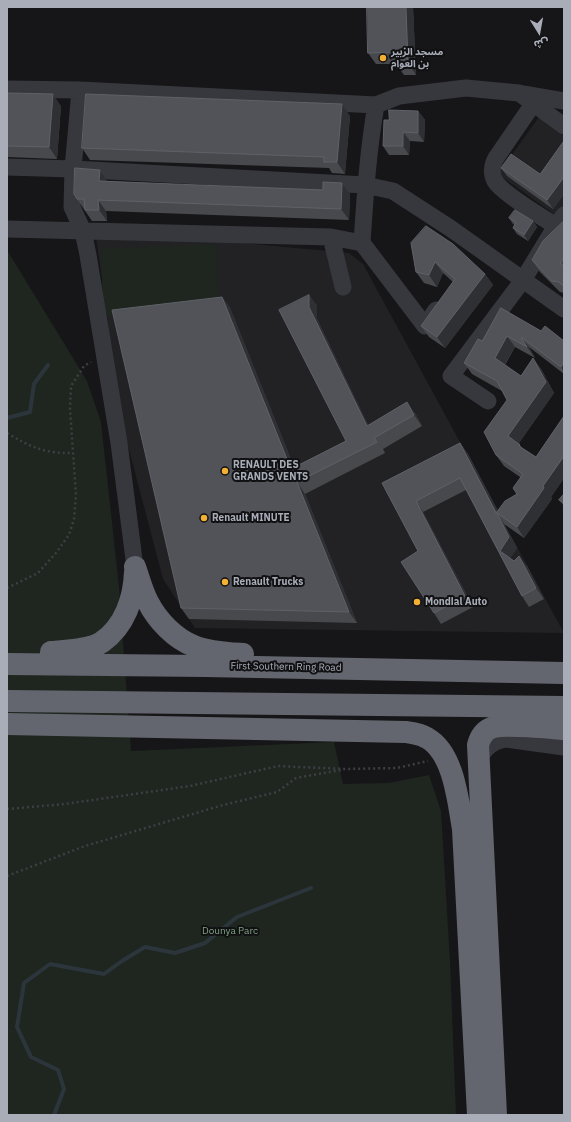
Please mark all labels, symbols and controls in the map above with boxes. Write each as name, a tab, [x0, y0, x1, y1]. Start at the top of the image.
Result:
north arrow	[519, 12, 559, 52]
text: ش	[533, 35, 550, 52]
place label: مسجد الزبير بن العوام	[391, 46, 443, 70]
marker: مسجد الزبير بن العوام	[378, 53, 388, 63]
place label: RENAULT DES GRANDS VENTS	[233, 459, 308, 482]
marker: RENAULT DES GRANDS VENTS	[220, 466, 230, 476]
place label: Renault MINUTE	[212, 512, 290, 524]
marker: Renault MINUTE	[199, 513, 209, 523]
place label: Renault Trucks	[233, 576, 303, 588]
marker: Renault Trucks	[220, 577, 230, 587]
place label: Mondial Auto	[425, 596, 487, 608]
marker: Mondial Auto	[412, 597, 422, 607]
street label: First Southern Ring Road	[230, 660, 342, 674]
park label: Dounya Parc	[202, 925, 258, 937]

